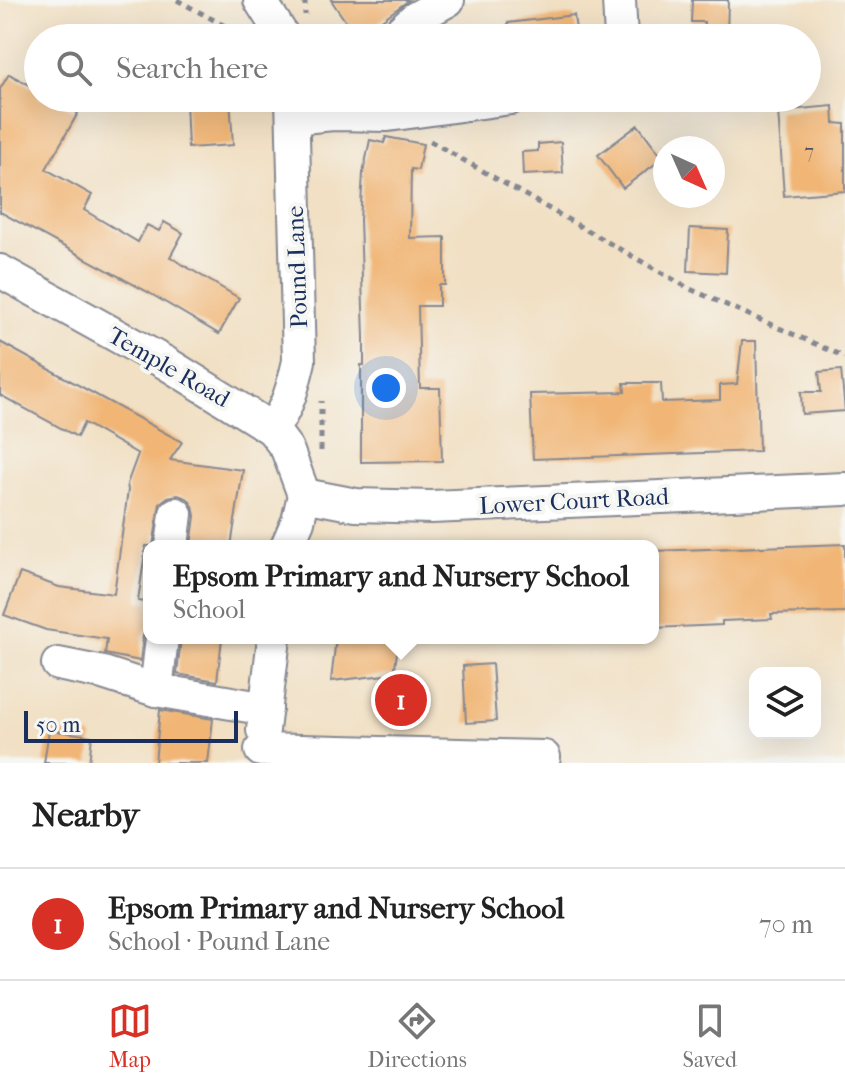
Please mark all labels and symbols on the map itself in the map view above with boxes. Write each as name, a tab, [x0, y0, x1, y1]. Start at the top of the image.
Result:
north arrow	[653, 136, 725, 208]
house number: 7	[804, 140, 814, 163]
street label: Pound Lane	[281, 205, 313, 329]
street label: Temple Road	[103, 321, 236, 414]
your location	[366, 368, 406, 408]
street label: Lower Court Road	[478, 482, 671, 520]
pin: 1	[375, 670, 427, 730]
scale bar	[24, 707, 238, 743]

